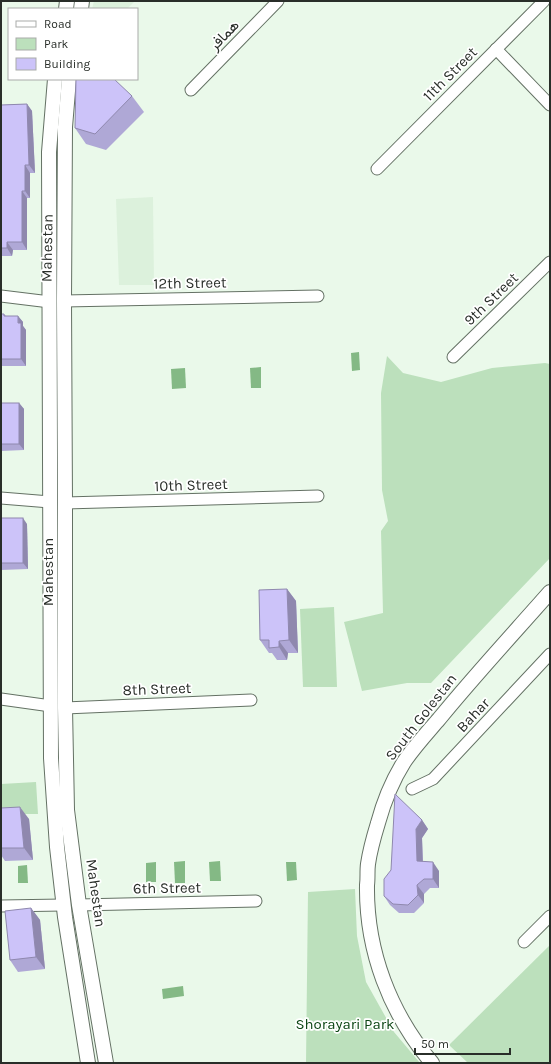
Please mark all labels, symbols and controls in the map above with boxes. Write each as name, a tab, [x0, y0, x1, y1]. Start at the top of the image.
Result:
legend	[8, 8, 138, 80]
street label: همافر	[204, 16, 243, 55]
text: Road	[44, 17, 72, 31]
text: Park	[44, 37, 69, 51]
street label: 11th Street	[419, 43, 481, 105]
text: Building	[44, 57, 91, 71]
street label: Mahestan	[37, 214, 57, 282]
street label: 9th Street	[460, 269, 522, 329]
street label: 12th Street	[153, 273, 227, 293]
street label: 10th Street	[154, 475, 228, 495]
street label: Mahestan	[39, 538, 57, 606]
street label: South Golestan	[382, 670, 460, 764]
street label: 8th Street	[122, 679, 192, 699]
street label: Bahar	[453, 694, 494, 736]
street label: Mahestan	[82, 858, 110, 928]
street label: 6th Street	[133, 878, 202, 898]
park label: Shorayari Park	[295, 1015, 395, 1033]
scale bar	[415, 1030, 510, 1056]
text: 50 m	[421, 1037, 449, 1051]

